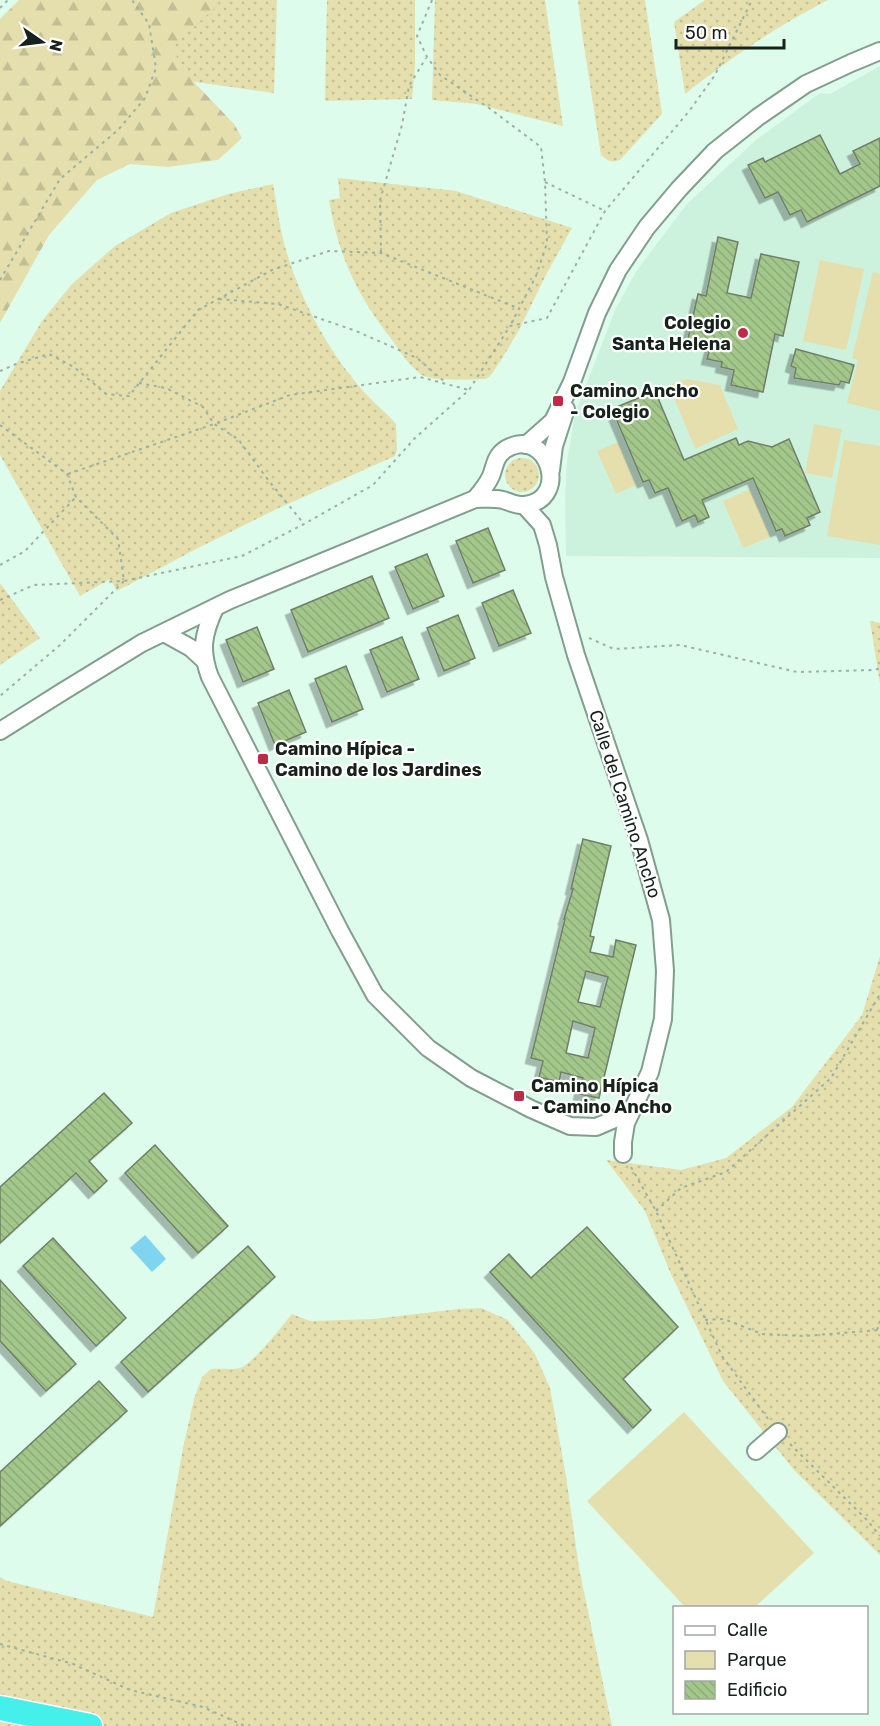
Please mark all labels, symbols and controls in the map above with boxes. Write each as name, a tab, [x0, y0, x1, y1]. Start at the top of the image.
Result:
north arrow	[12, 12, 72, 72]
scale bar	[676, 12, 784, 50]
text: 50 m	[685, 22, 728, 44]
text: N	[45, 38, 67, 53]
place label: Colegio Santa Helena	[612, 312, 731, 355]
marker: Colegio Santa Helena	[736, 326, 750, 340]
place label: Camino Ancho - Colegio	[570, 380, 699, 423]
marker: Camino Ancho - Colegio	[551, 394, 565, 408]
street label: Calle del Camino Ancho	[584, 707, 666, 901]
place label: Camino Hípica - Camino de los Jardines	[275, 738, 482, 781]
marker: Camino Hípica - Camino de los Jardines	[256, 752, 270, 766]
place label: Camino Hípica - Camino Ancho	[531, 1075, 672, 1118]
marker: Camino Hípica - Camino Ancho	[512, 1089, 526, 1103]
legend	[673, 1606, 868, 1714]
text: Calle	[727, 1619, 768, 1641]
text: Parque	[727, 1649, 787, 1671]
text: Edificio	[727, 1679, 787, 1701]

